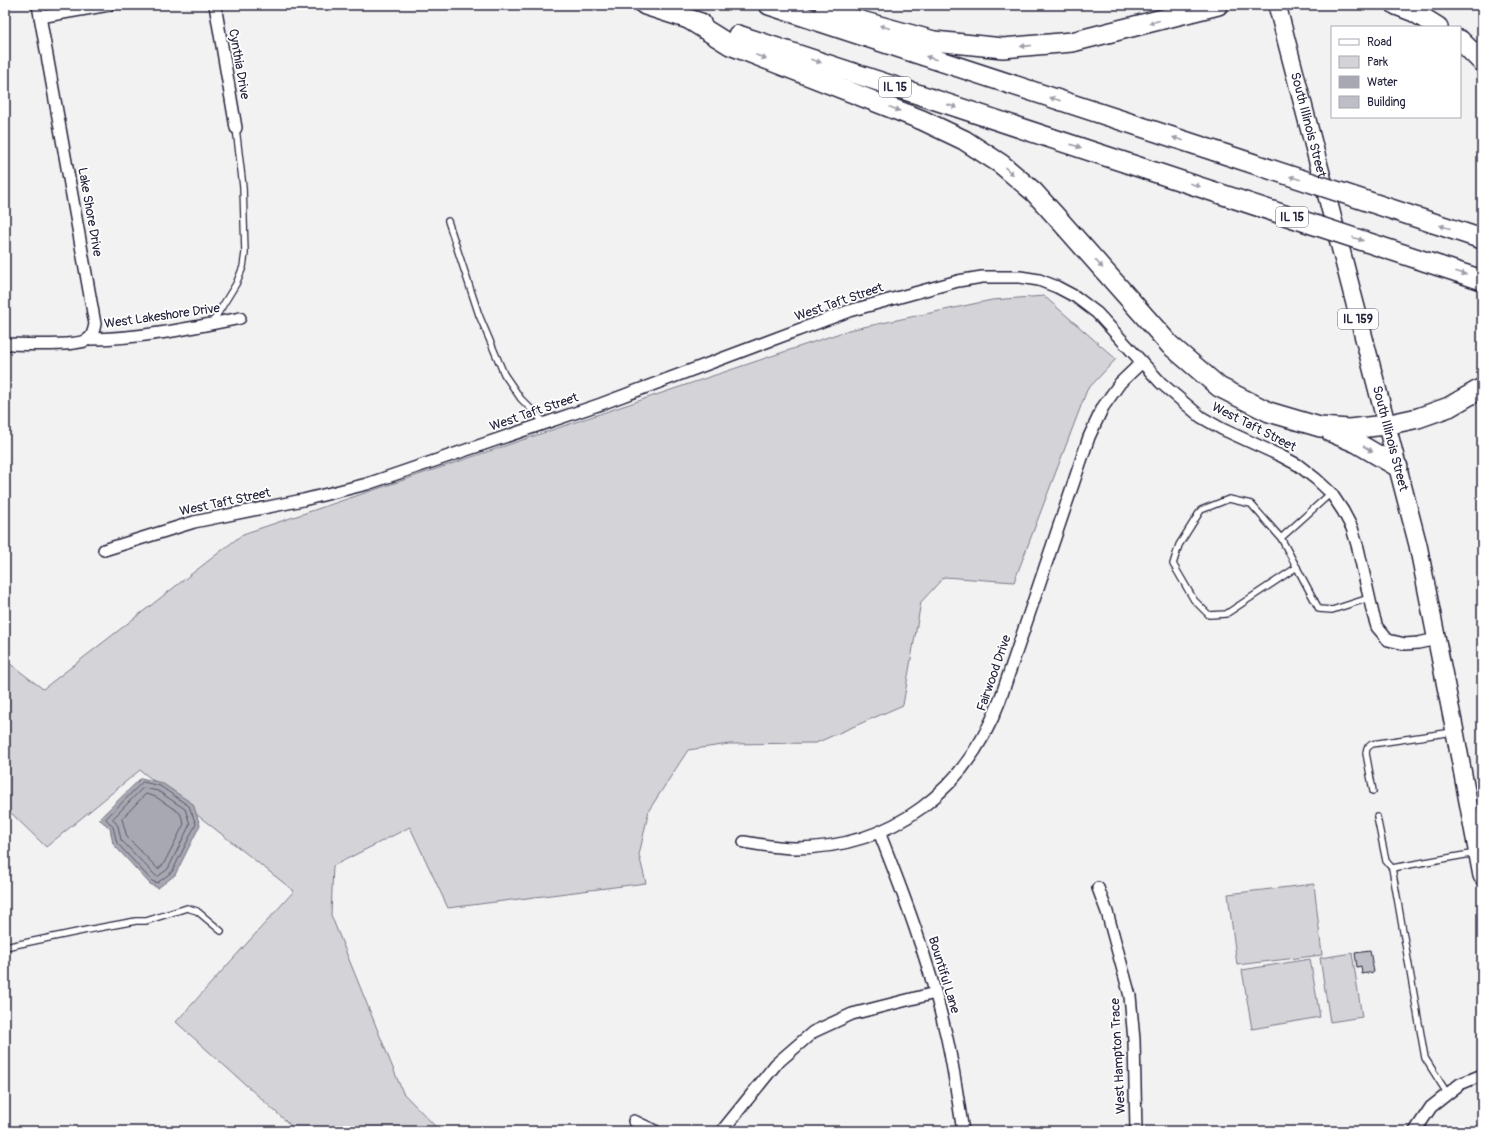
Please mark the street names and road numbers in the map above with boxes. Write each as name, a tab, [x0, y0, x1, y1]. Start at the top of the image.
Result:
street label: Cynthia Drive	[225, 28, 253, 101]
street label: South Illinois Street	[1287, 71, 1330, 180]
road number: IL 15	[879, 77, 911, 97]
street label: Lake Shore Drive	[74, 166, 106, 258]
road number: IL 15	[1276, 207, 1308, 227]
street label: West Taft Street	[793, 279, 886, 325]
street label: West Lakeshore Drive	[103, 300, 222, 332]
road number: IL 159	[1338, 309, 1378, 329]
street label: South Illinois Street	[1369, 384, 1412, 494]
street label: West Taft Street	[488, 389, 581, 435]
street label: West Taft Street	[1209, 399, 1299, 455]
street label: West Taft Street	[178, 484, 273, 519]
street label: Fairwood Drive	[973, 632, 1015, 713]
street label: Bountiful Lane	[925, 935, 963, 1016]
street label: West Hampton Trace	[1107, 997, 1129, 1114]

